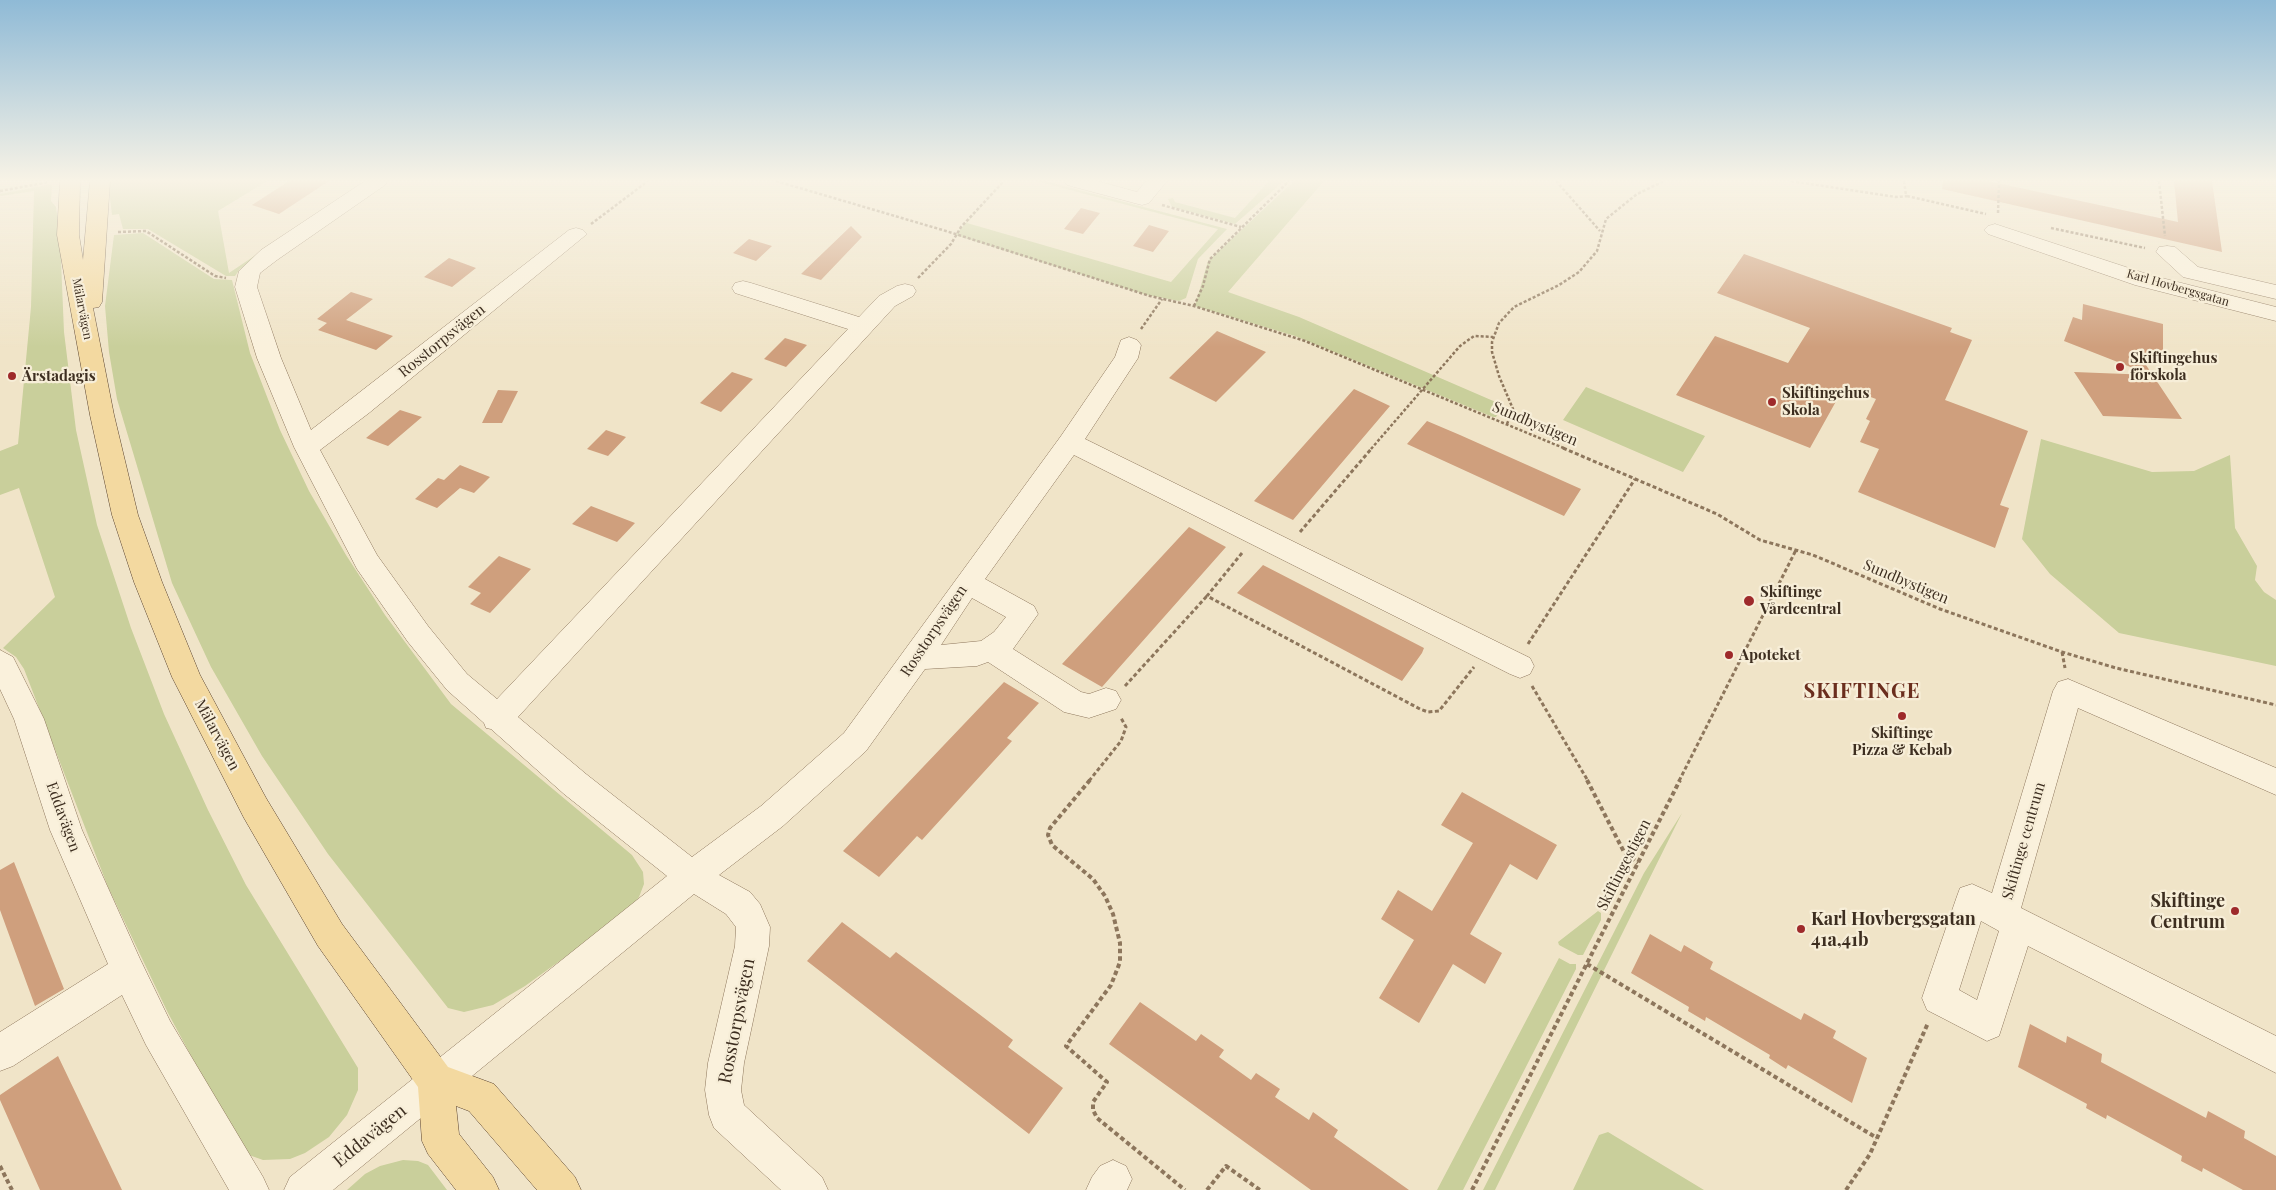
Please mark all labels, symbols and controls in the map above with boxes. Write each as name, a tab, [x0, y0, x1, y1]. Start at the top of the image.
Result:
street label: Karl Hovbergsgatan	[2125, 266, 2231, 310]
street label: Mälarvägen	[69, 277, 95, 341]
street label: Rosstorpsvägen	[395, 301, 489, 381]
place label: Skiftingehus förskola	[2130, 349, 2217, 384]
marker: Skiftingehus förskola	[2114, 361, 2126, 373]
place label: Ärstadagis	[22, 367, 96, 385]
marker: Ärstadagis	[6, 370, 18, 382]
place label: Skiftingehus Skola	[1782, 384, 1869, 419]
marker: Skiftingehus Skola	[1766, 396, 1778, 408]
street label: Sundbystigen	[1490, 398, 1580, 450]
street label: Sundbystigen	[1861, 556, 1951, 608]
street label: Rosstorpsvägen	[897, 582, 971, 680]
place label: Skiftinge Vårdcentral	[1760, 583, 1841, 618]
marker: Skiftinge Vårdcentral	[1742, 594, 1756, 608]
place label: Apoteket	[1739, 646, 1801, 664]
marker: Apoteket	[1723, 649, 1735, 661]
district label: SKIFTINGE	[1802, 680, 1922, 704]
street label: Mälarvägen	[191, 696, 243, 774]
marker: Skiftinge Pizza & Kebab	[1896, 710, 1908, 722]
place label: Skiftinge Pizza & Kebab	[1852, 724, 1952, 759]
street label: Eddavägen	[42, 780, 84, 854]
street label: Skiftinge centrum	[1999, 780, 2049, 902]
street label: Skiftingestigen	[1593, 816, 1655, 914]
place label: Skiftinge Centrum	[2150, 890, 2225, 932]
marker: Skiftinge Centrum	[2229, 905, 2241, 917]
place label: Karl Hovbergsgatan 41a,41b	[1811, 908, 1976, 951]
marker: Karl Hovbergsgatan 41a,41b	[1795, 923, 1807, 935]
street label: Rosstorpsvägen	[714, 957, 760, 1085]
street label: Eddavägen	[329, 1100, 411, 1172]

